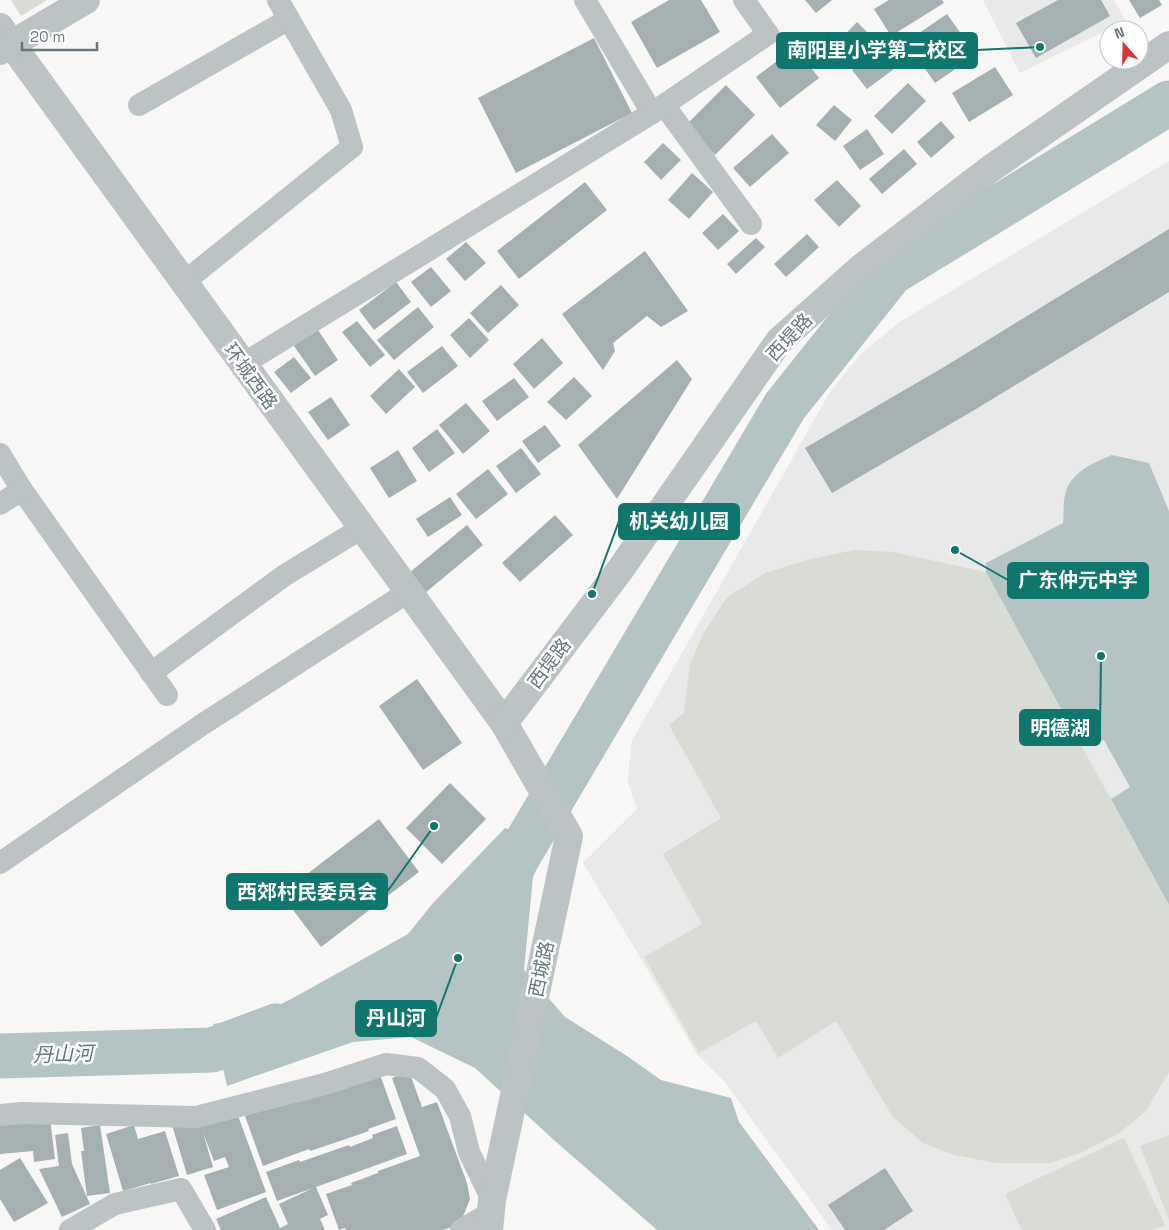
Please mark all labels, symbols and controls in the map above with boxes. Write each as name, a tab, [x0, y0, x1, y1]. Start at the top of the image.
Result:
scale bar	[22, 20, 98, 52]
north arrow	[1099, 20, 1149, 70]
text: N	[1112, 23, 1127, 43]
text: 20 m	[30, 27, 65, 46]
callout: 南阳里小学第二校区	[777, 33, 977, 68]
text: 南阳里小学第二校区	[787, 37, 967, 63]
street label: 西堤路	[761, 308, 818, 367]
street label: 环城西路	[218, 338, 283, 414]
callout: 机关幼儿园	[619, 504, 739, 539]
text: 机关幼儿园	[629, 508, 729, 534]
callout: 广东仲元中学	[1008, 563, 1148, 598]
text: 广东仲元中学	[1018, 567, 1138, 593]
street label: 西堤路	[522, 633, 577, 694]
callout: 明德湖	[1020, 710, 1100, 745]
text: 明德湖	[1030, 715, 1090, 741]
callout: 西郊村民委员会	[227, 874, 387, 909]
text: 西郊村民委员会	[237, 879, 377, 905]
street label: 西城路	[523, 939, 560, 1000]
callout: 丹山河	[356, 1001, 436, 1036]
text: 丹山河	[366, 1005, 426, 1031]
water label: 丹山河	[33, 1040, 97, 1068]

